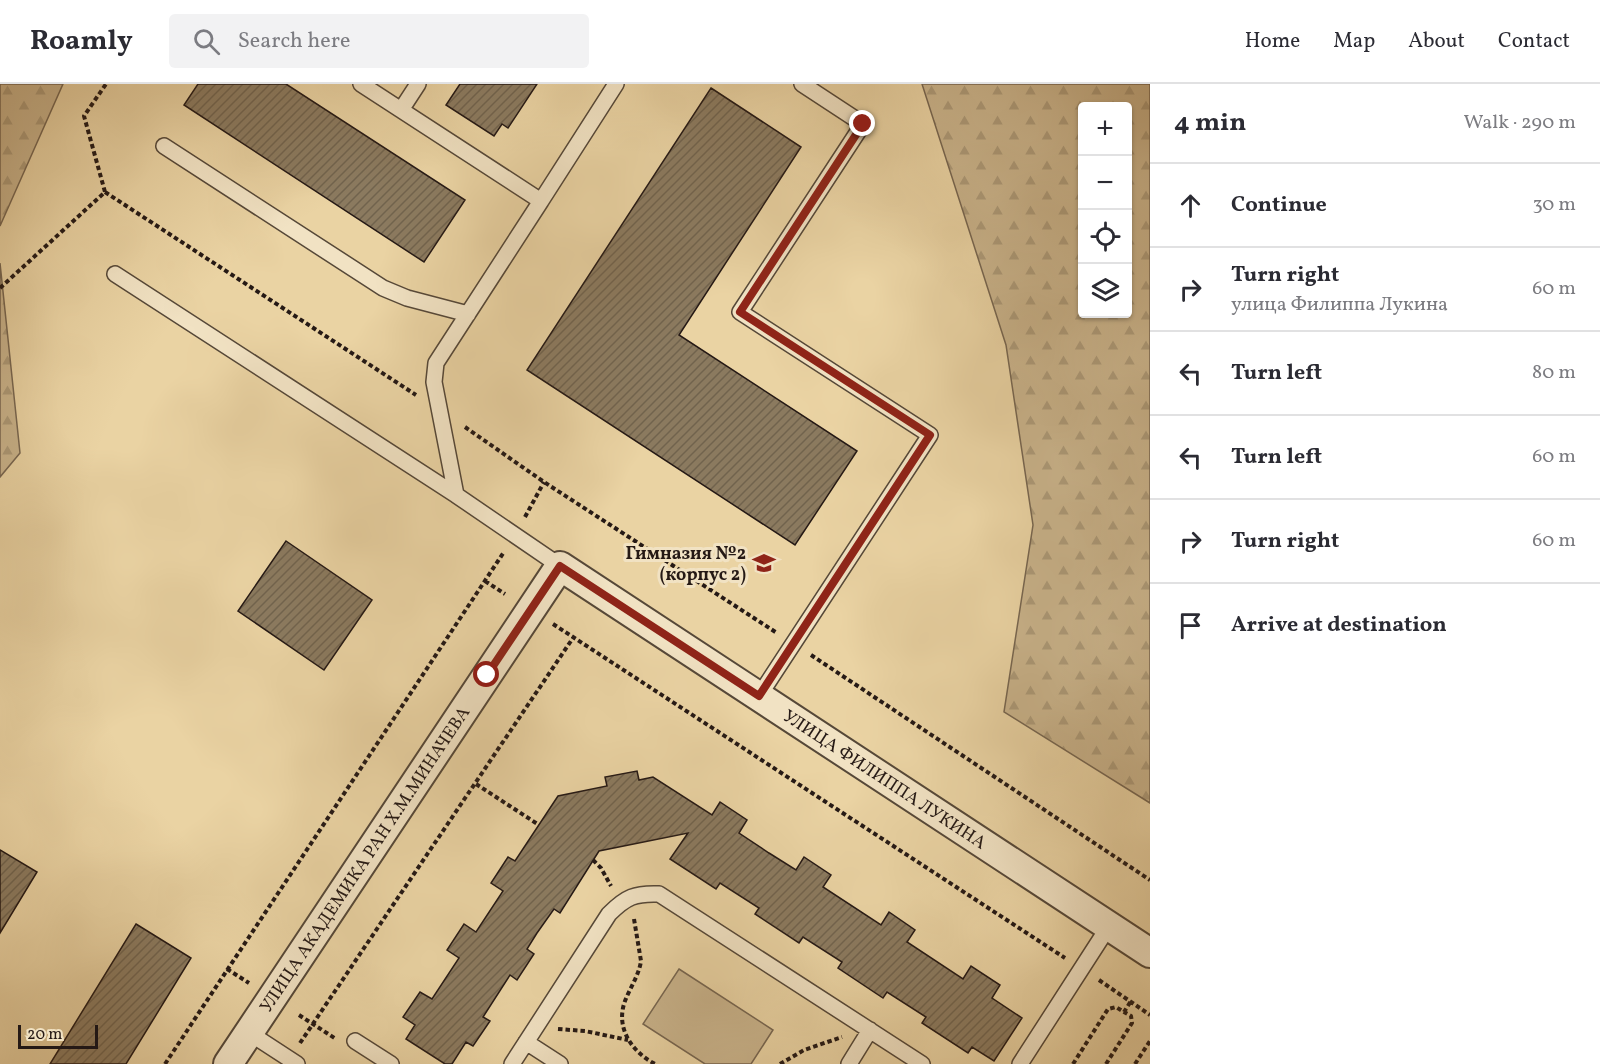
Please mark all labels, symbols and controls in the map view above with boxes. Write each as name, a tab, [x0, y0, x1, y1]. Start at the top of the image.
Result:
search box	[169, 14, 589, 68]
text: Roamly	[30, 22, 133, 61]
icon: search	[190, 25, 223, 58]
text: Search here	[238, 26, 350, 57]
text: Home	[1245, 27, 1300, 56]
text: Map	[1333, 27, 1375, 56]
text: About	[1408, 27, 1465, 56]
text: Contact	[1498, 27, 1570, 56]
map controls	[1078, 102, 1132, 318]
button: +	[1078, 102, 1132, 156]
text: 4 min	[1174, 105, 1246, 141]
text: Walk · 290 m	[1464, 109, 1576, 137]
route end	[849, 110, 875, 136]
button: −	[1078, 156, 1132, 210]
icon: ahead	[1174, 189, 1207, 222]
text: Continue	[1231, 190, 1327, 221]
text: 30 m	[1532, 191, 1576, 219]
button: locate	[1078, 210, 1132, 264]
text: Turn right	[1231, 260, 1339, 291]
button: layers	[1078, 264, 1132, 318]
icon: right	[1174, 273, 1207, 306]
text: 60 m	[1532, 275, 1576, 303]
text: улица Филиппа Лукина	[1231, 291, 1448, 319]
icon: left	[1174, 357, 1207, 390]
text: Turn left	[1231, 358, 1322, 389]
text: 80 m	[1532, 359, 1576, 387]
icon: left	[1174, 441, 1207, 474]
text: Turn left	[1231, 442, 1322, 473]
text: 60 m	[1532, 443, 1576, 471]
icon: right	[1174, 525, 1207, 558]
text: Turn right	[1231, 526, 1339, 557]
text: 60 m	[1532, 527, 1576, 555]
place label: Гимназия №2 (корпус 2)	[626, 542, 746, 588]
school or university icon: Гимназия №2 (корпус 2)	[751, 550, 777, 576]
icon: arrive	[1174, 609, 1207, 642]
text: Arrive at destination	[1231, 610, 1447, 641]
route start	[473, 661, 499, 687]
street label: УЛИЦА АКАДЕМИКА РАН Х.М.МИНАЧЕВА	[255, 702, 477, 1018]
street label: УЛИЦА ФИЛИППА ЛУКИНА	[777, 704, 991, 856]
scale bar	[18, 1022, 98, 1050]
text: 20 m	[27, 1024, 62, 1046]

